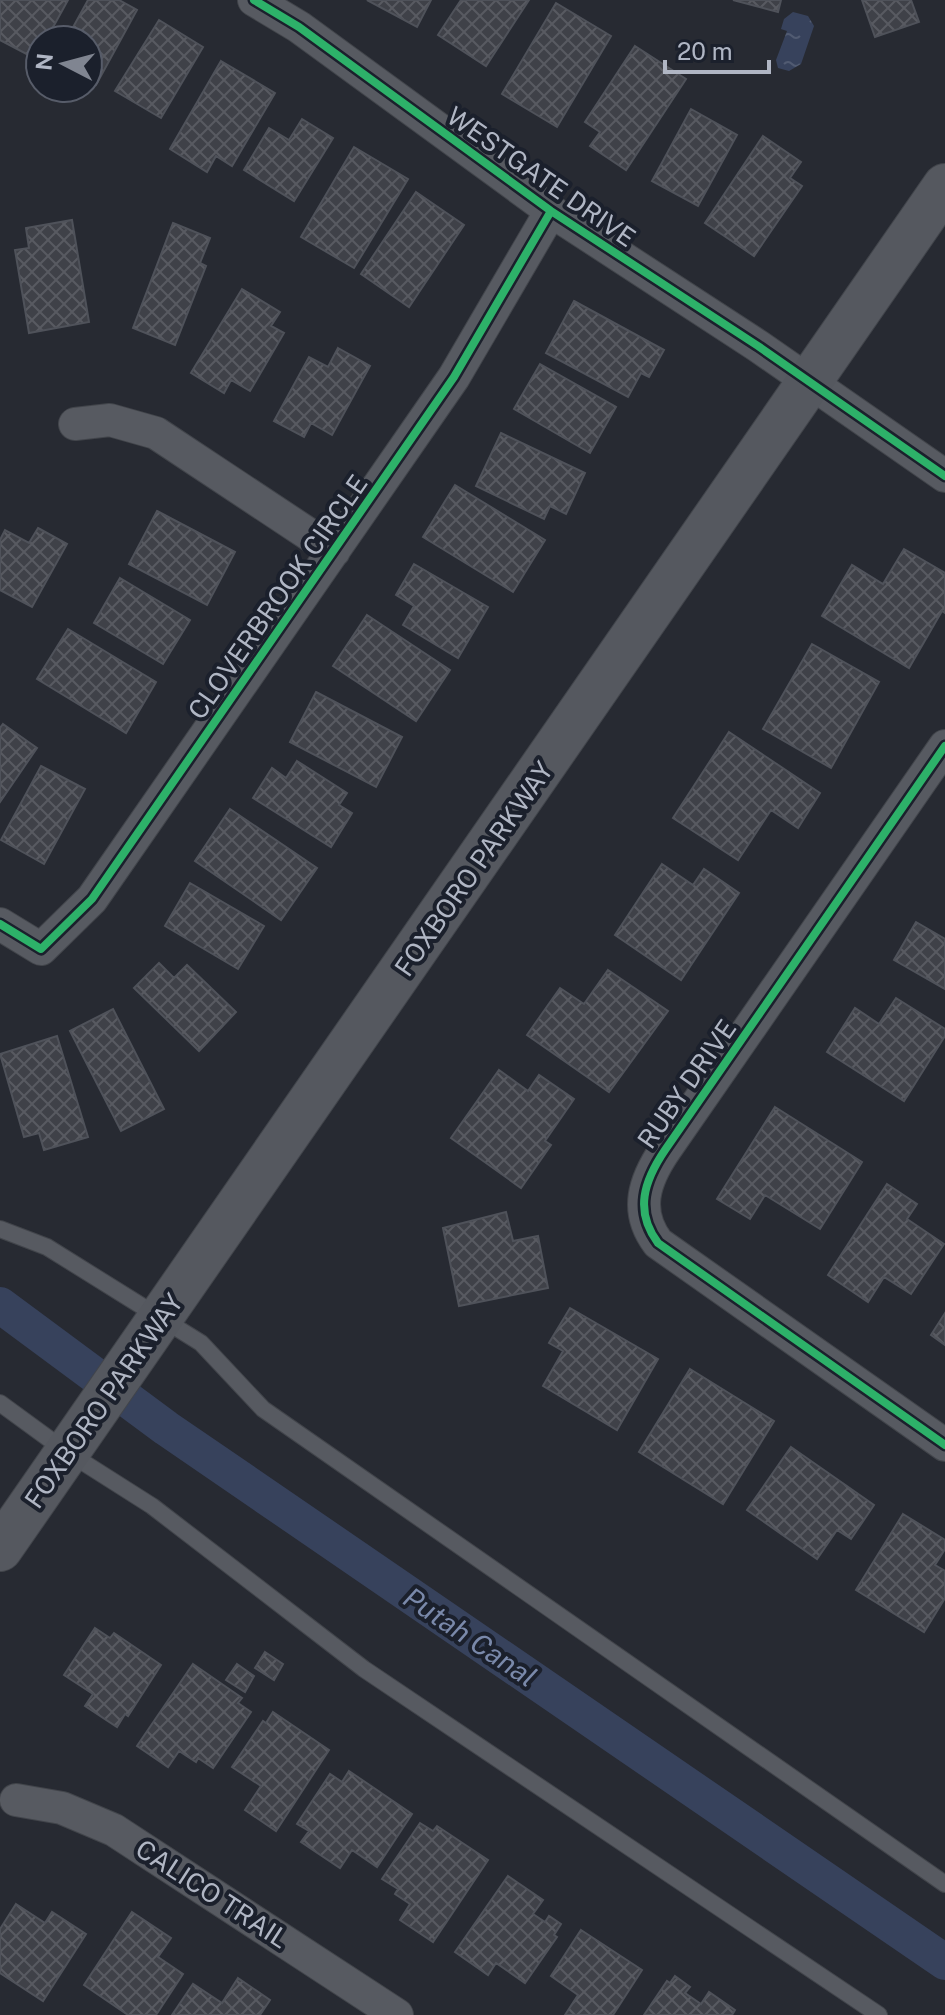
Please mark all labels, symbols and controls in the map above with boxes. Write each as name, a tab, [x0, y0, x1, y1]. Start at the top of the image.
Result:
north arrow	[24, 24, 104, 104]
scale bar	[665, 24, 769, 74]
text: 20 m	[677, 37, 733, 65]
text: N	[30, 52, 58, 72]
street label: WESTGATE DRIVE	[441, 100, 642, 253]
street label: CLOVERBROOK CIRCLE	[181, 469, 374, 725]
street label: FOXBORO PARKWAY	[388, 755, 559, 982]
street label: RUBY DRIVE	[631, 1013, 742, 1154]
street label: FOXBORO PARKWAY	[18, 1287, 189, 1514]
water label: Putah Canal	[398, 1580, 543, 1693]
street label: CALICO TRAIL	[130, 1833, 294, 1954]

